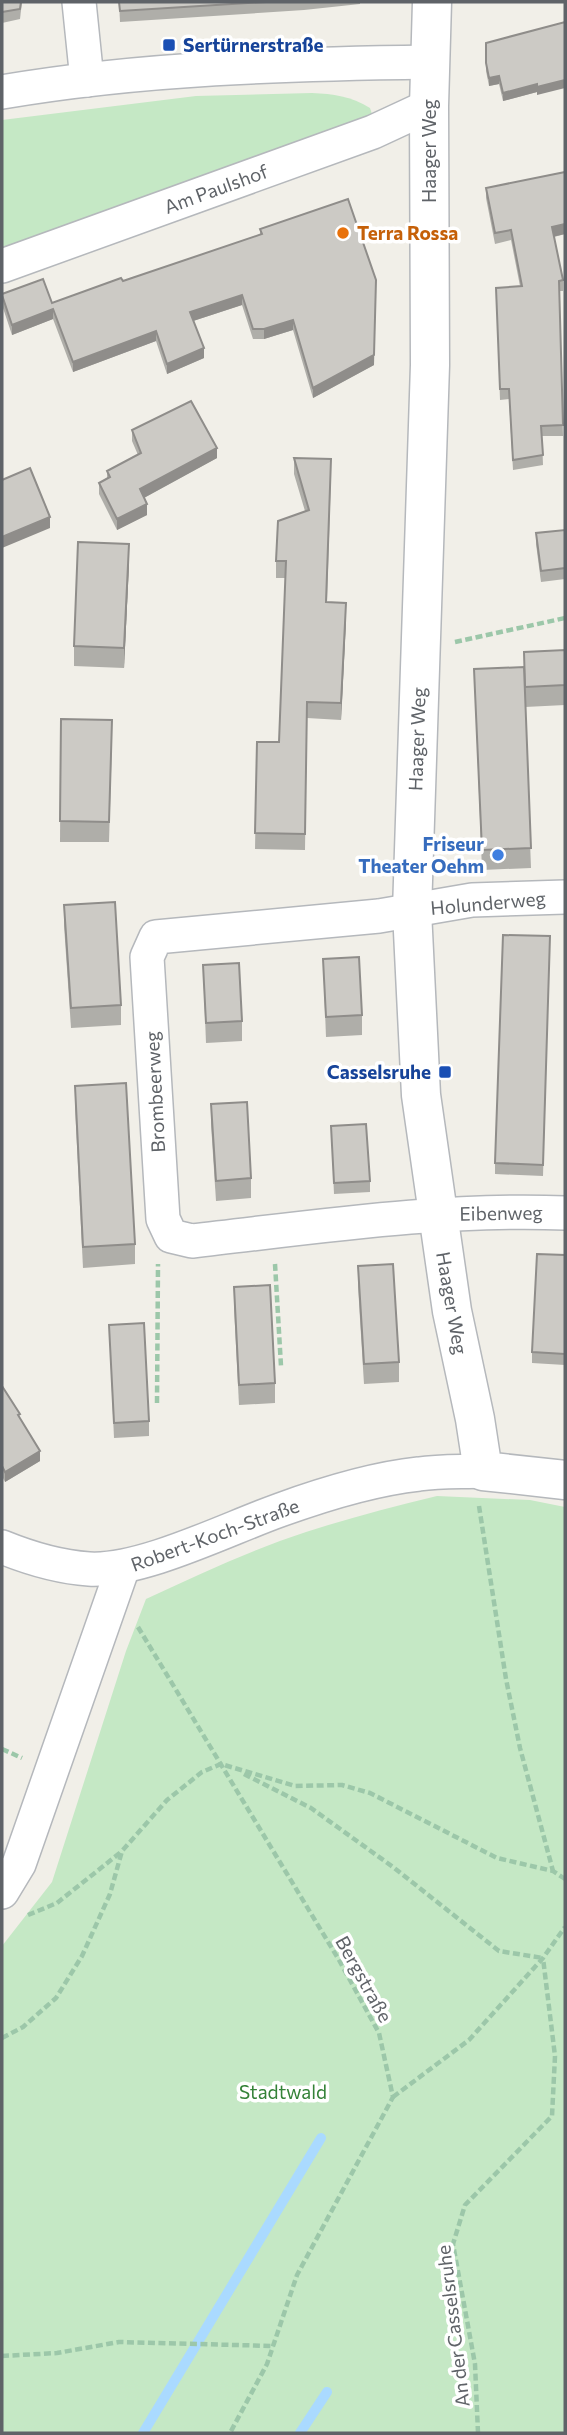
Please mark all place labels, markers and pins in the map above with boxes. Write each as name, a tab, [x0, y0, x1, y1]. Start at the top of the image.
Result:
place label: Sertürnerstraße	[183, 33, 324, 56]
marker: Sertürnerstraße	[161, 37, 177, 53]
place label: Terra Rossa	[357, 221, 458, 244]
marker: Terra Rossa	[335, 225, 351, 241]
place label: Friseur Theater Oehm	[358, 832, 484, 877]
marker: Friseur Theater Oehm	[490, 847, 506, 863]
place label: Casselsruhe	[327, 1060, 431, 1083]
marker: Casselsruhe	[437, 1064, 453, 1080]

